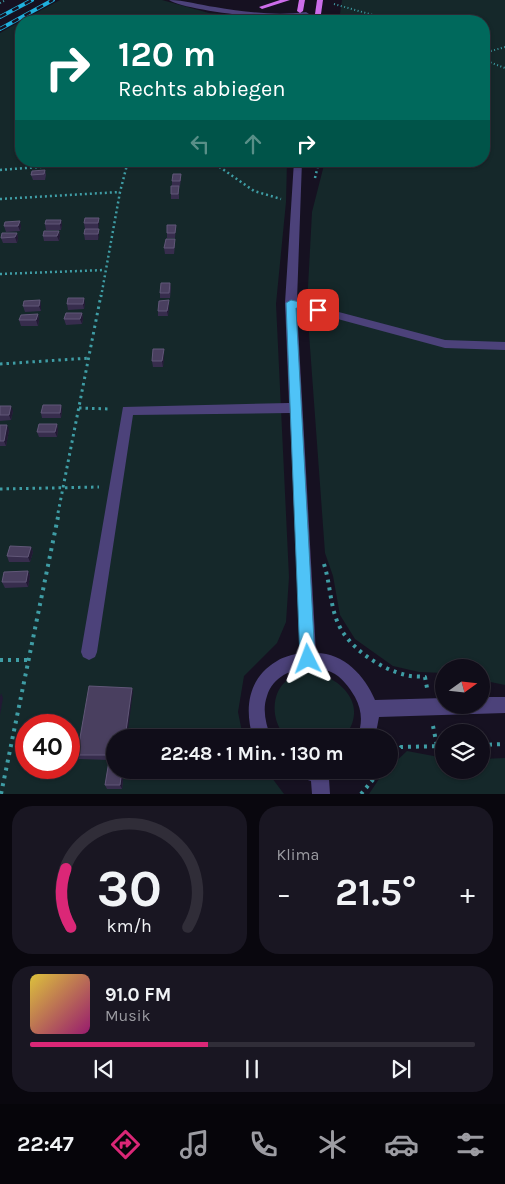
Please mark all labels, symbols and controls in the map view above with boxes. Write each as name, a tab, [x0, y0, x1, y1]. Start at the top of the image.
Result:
text: 120 m	[118, 34, 216, 75]
icon: right	[35, 35, 100, 100]
text: Rechts abbiegen	[118, 76, 286, 102]
icon: left	[186, 130, 214, 158]
icon: ahead	[239, 130, 267, 158]
icon: right	[292, 130, 320, 158]
pin	[297, 289, 339, 331]
icon: arrive	[304, 296, 332, 324]
position arrow	[281, 632, 333, 684]
north arrow	[435, 659, 490, 714]
map controls	[435, 659, 490, 779]
speed limit sign: 40	[15, 714, 80, 779]
button: layers	[435, 724, 490, 779]
text: 22:48 · 1 Min. · 130 m	[161, 743, 343, 765]
text: Klima	[277, 845, 319, 864]
text: 30	[97, 858, 162, 919]
text: 21.5°	[335, 870, 417, 915]
text: −	[277, 877, 291, 910]
text: +	[460, 877, 475, 910]
text: km/h	[107, 916, 152, 937]
text: 91.0 FM	[105, 984, 171, 1006]
text: Musik	[105, 1006, 150, 1025]
icon: previous	[90, 1055, 118, 1083]
icon: pause	[238, 1055, 266, 1083]
icon: next	[387, 1055, 415, 1083]
icon: directions	[108, 1127, 143, 1162]
icon: music	[177, 1127, 212, 1162]
icon: phone	[246, 1127, 281, 1162]
icon: climate	[315, 1127, 350, 1162]
icon: car	[384, 1127, 419, 1162]
icon: filters	[453, 1127, 488, 1162]
text: 22:47	[17, 1131, 74, 1157]

